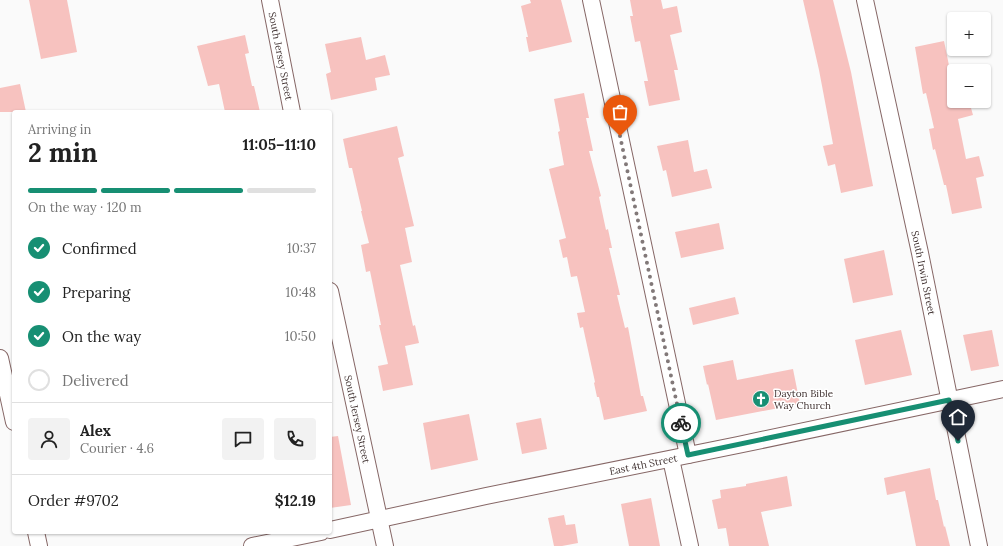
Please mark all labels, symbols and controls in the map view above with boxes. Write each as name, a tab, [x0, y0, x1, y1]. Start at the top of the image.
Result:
street label: South Jersey Street	[265, 11, 296, 101]
map controls	[947, 12, 991, 108]
button: +	[947, 12, 991, 56]
button: −	[947, 64, 991, 108]
pin	[603, 95, 637, 136]
icon: bag	[609, 101, 631, 123]
text: Arriving in	[28, 121, 91, 138]
text: 11:05–11:10	[242, 135, 316, 154]
text: 2 min	[28, 136, 98, 169]
text: On the way · 120 m	[28, 199, 142, 216]
street label: South Irwin Street	[908, 230, 938, 316]
icon: check	[28, 237, 50, 259]
text: Confirmed	[62, 239, 137, 258]
text: 10:37	[287, 240, 316, 257]
icon: check	[28, 281, 50, 303]
text: Preparing	[62, 283, 130, 302]
text: 10:48	[286, 284, 316, 301]
icon: check	[28, 325, 50, 347]
text: On the way	[62, 327, 141, 346]
text: 10:50	[285, 328, 316, 345]
text: Delivered	[62, 371, 129, 390]
street label: South Jersey Street	[341, 374, 373, 465]
place label: Dayton Bible Way Church	[774, 387, 834, 412]
church icon: Dayton Bible Way Church	[751, 389, 771, 409]
pin	[941, 400, 975, 441]
courier	[661, 403, 701, 443]
icon: home	[947, 406, 969, 428]
icon: bike	[670, 412, 692, 434]
button: person	[28, 418, 70, 460]
button: chat	[222, 418, 264, 460]
button: phone	[274, 418, 316, 460]
text: Alex	[80, 421, 111, 440]
text: Courier · 4.6	[80, 440, 154, 457]
street label: East 4th Street	[608, 451, 678, 478]
text: Order #9702	[28, 491, 119, 510]
text: $12.19	[275, 491, 316, 510]

